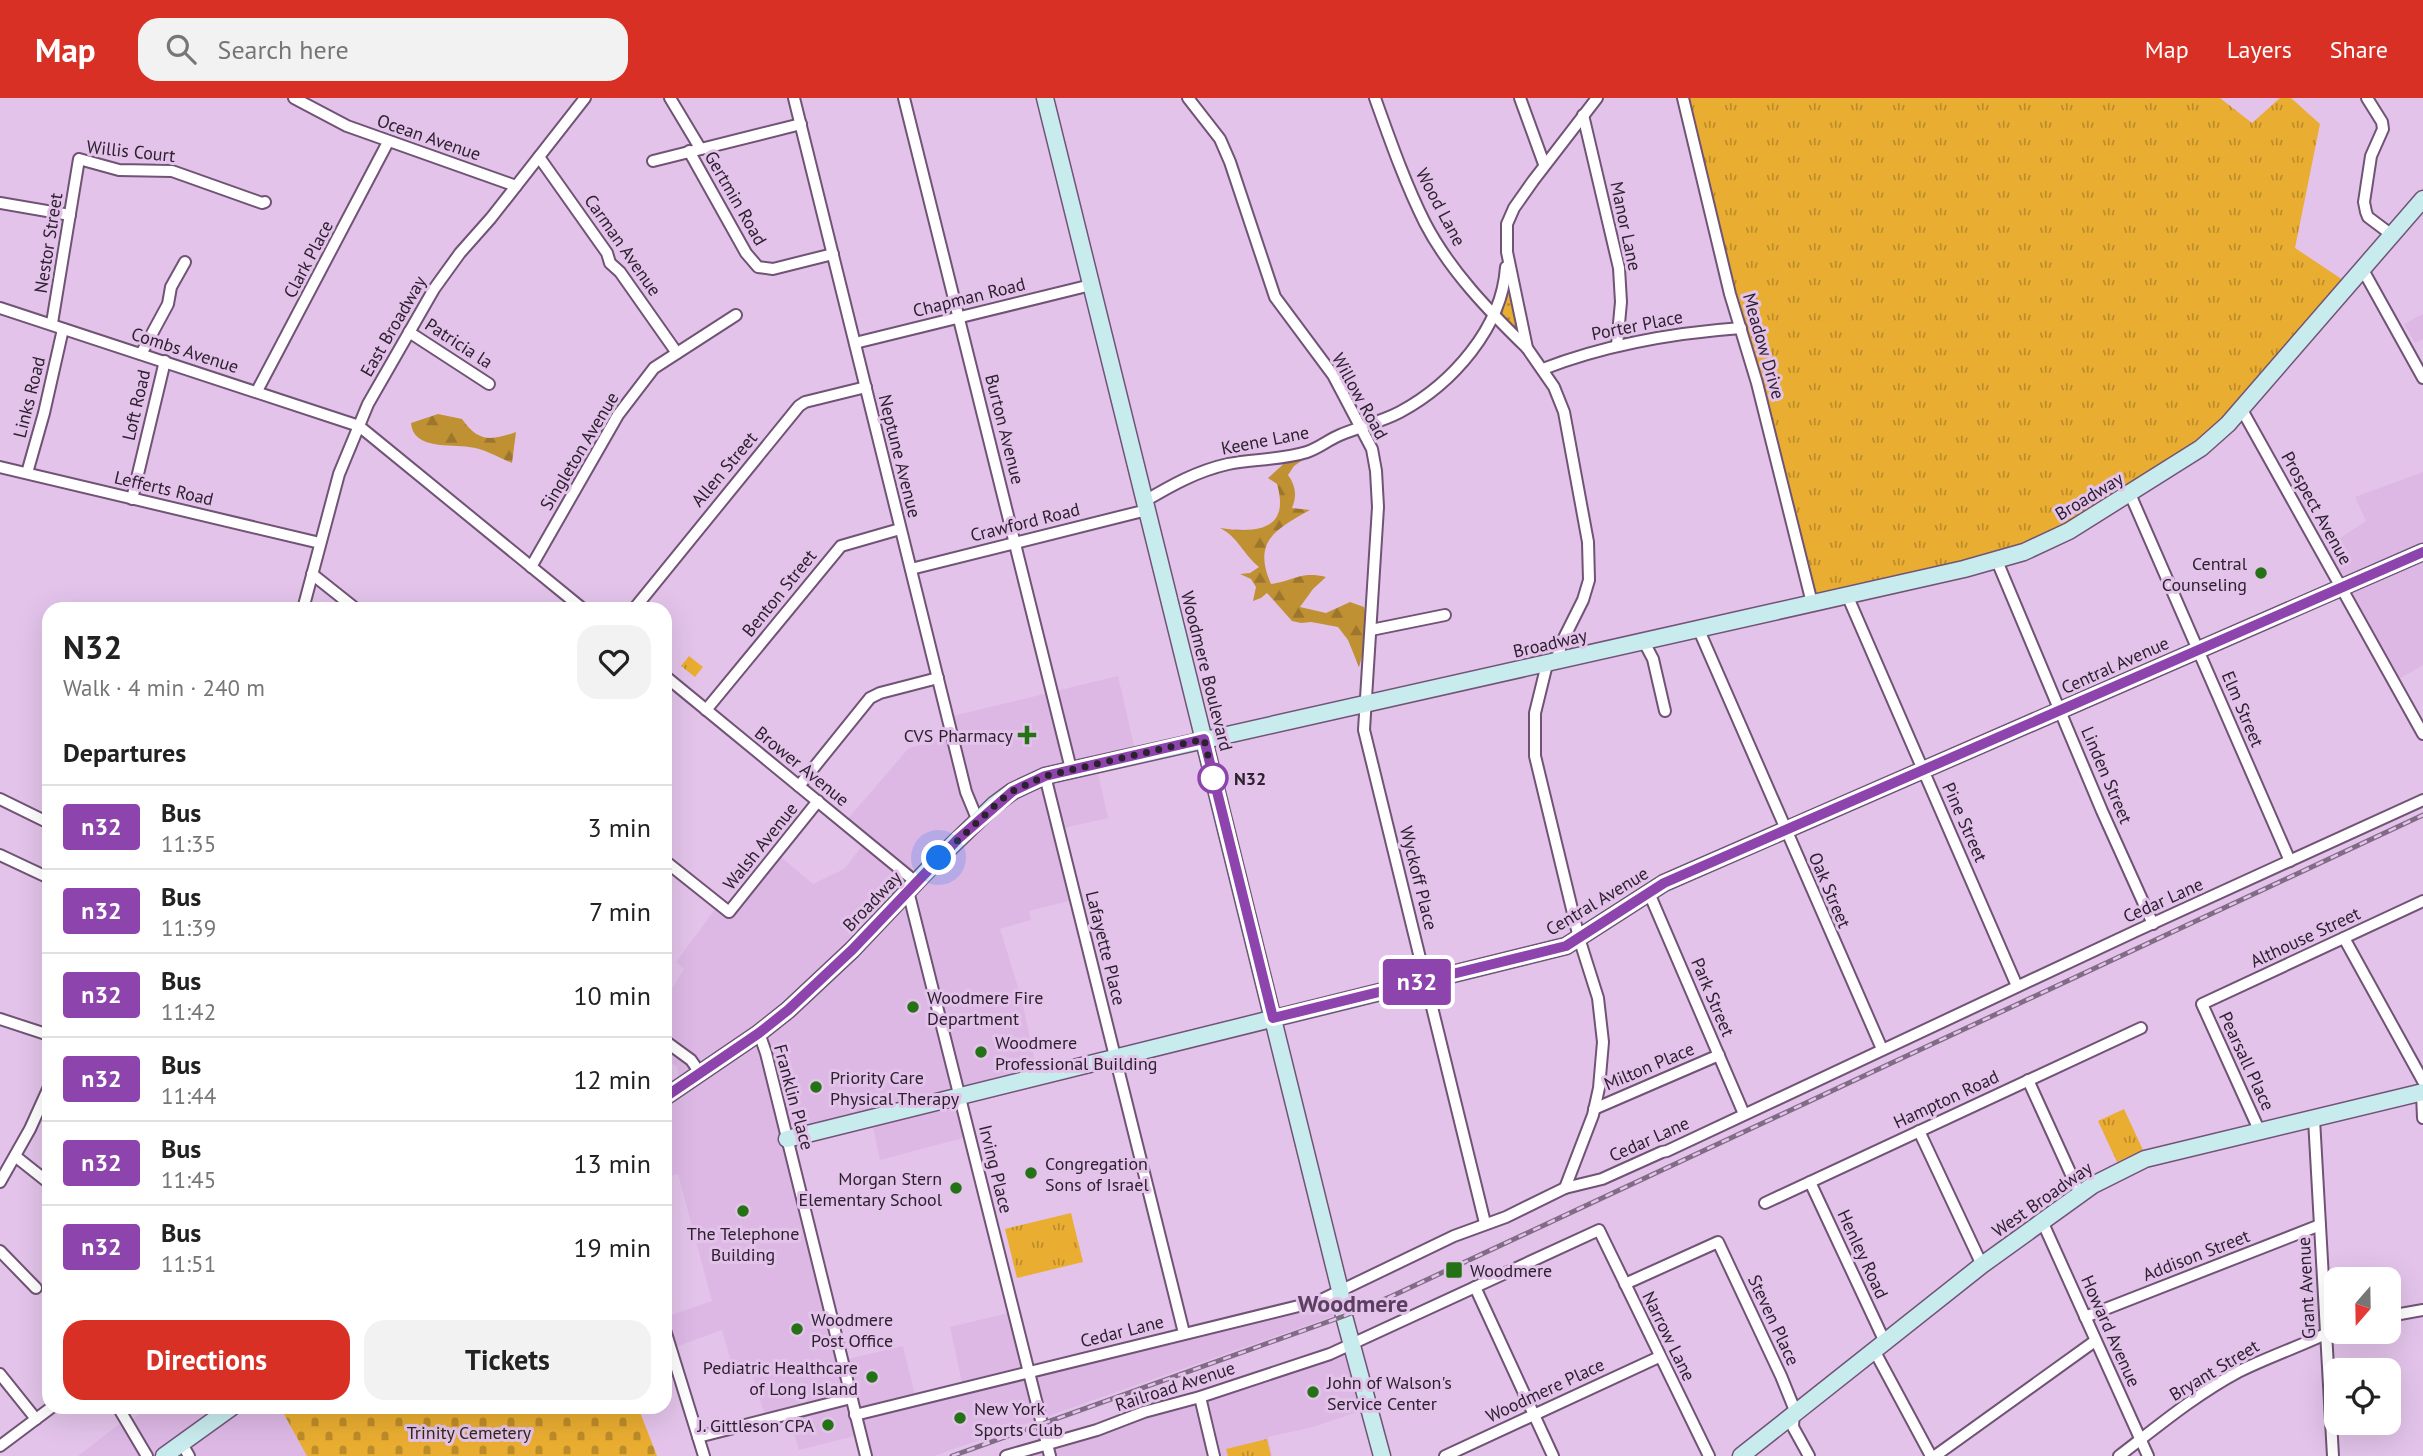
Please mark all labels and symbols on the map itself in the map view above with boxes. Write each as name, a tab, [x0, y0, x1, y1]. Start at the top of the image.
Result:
street label: Ocean Avenue	[374, 108, 484, 166]
street label: Willis Court	[85, 135, 177, 167]
street label: Gertmin Road	[700, 147, 772, 249]
street label: Wood Lane	[1411, 164, 1471, 250]
street label: Manor Lane	[1605, 179, 1647, 273]
street label: Carman Avenue	[579, 190, 667, 300]
street label: Nestor Street	[29, 191, 67, 295]
street label: Clark Place	[278, 216, 338, 302]
street label: East Broadway	[355, 271, 431, 380]
street label: Chapman Road	[910, 272, 1028, 322]
street label: Meadow Drive	[1738, 290, 1790, 402]
street label: Porter Place	[1589, 305, 1685, 345]
street label: Patricia la	[421, 313, 497, 373]
street label: Combs Avenue	[128, 322, 242, 378]
street label: Willow Road	[1327, 349, 1393, 443]
street label: Links Road	[8, 354, 50, 440]
street label: Loft Road	[117, 367, 155, 443]
street label: Burton Avenue	[980, 372, 1030, 486]
street label: Singleton Avenue	[535, 388, 623, 514]
street label: Neptune Avenue	[874, 392, 926, 520]
street label: Keene Lane	[1219, 420, 1311, 460]
street label: Allen Street	[686, 427, 762, 511]
street label: Prospect Avenue	[2276, 447, 2358, 569]
street label: Lefferts Road	[112, 465, 216, 511]
street label: Broadway	[2051, 466, 2128, 525]
street label: Crawford Road	[968, 497, 1082, 547]
street label: Benton Street	[737, 545, 821, 641]
place label: Central Counseling	[2162, 552, 2248, 596]
marker: Central Counseling	[2253, 565, 2269, 581]
street label: Woodmere Boulevard	[1176, 589, 1238, 753]
street label: Broadway	[1511, 623, 1590, 663]
street label: Central Avenue	[2058, 631, 2172, 699]
street label: Elm Street	[2217, 668, 2269, 750]
street label: Brower Avenue	[750, 721, 854, 811]
street label: Linden Street	[2076, 723, 2138, 827]
place label: CVS Pharmacy	[904, 724, 1014, 747]
marker: CVS Pharmacy	[1019, 727, 1035, 743]
marker: N32	[1198, 763, 1228, 793]
place label: N32	[1234, 767, 1266, 790]
street label: Pine Street	[1937, 779, 1993, 865]
street label: Walsh Avenue	[718, 797, 802, 895]
street label: Wyckoff Place	[1395, 824, 1443, 932]
your location	[921, 840, 956, 875]
street label: Oak Street	[1804, 849, 1856, 931]
street label: Central Avenue	[1542, 861, 1652, 941]
street label: Broadway	[838, 865, 907, 936]
street label: Cedar Lane	[2119, 872, 2207, 928]
street label: Lafayette Place	[1081, 888, 1131, 1008]
street label: Althouse Street	[2246, 902, 2364, 972]
street label: Park Street	[1686, 954, 1740, 1040]
line badge: n32	[1377, 959, 1457, 1005]
place label: Woodmere Fire Department	[927, 986, 1043, 1030]
marker: Woodmere Fire Department	[905, 999, 921, 1015]
street label: Pearsall Place	[2214, 1008, 2280, 1114]
place label: Woodmere Professional Building	[995, 1031, 1157, 1075]
street label: Milton Place	[1600, 1037, 1698, 1095]
street label: Franklin Place	[769, 1042, 819, 1152]
marker: Woodmere Professional Building	[973, 1044, 989, 1060]
street label: Hampton Road	[1890, 1065, 2002, 1133]
place label: Priority Care Physical Therapy	[830, 1066, 960, 1110]
marker: Priority Care Physical Therapy	[808, 1079, 824, 1095]
street label: Cedar Lane	[1605, 1111, 1693, 1167]
street label: Irving Place	[974, 1122, 1018, 1216]
place label: Congregation Sons of Israel	[1045, 1152, 1149, 1196]
street label: West Broadway	[1987, 1156, 2097, 1242]
marker: Congregation Sons of Israel	[1023, 1165, 1039, 1181]
place label: Morgan Stern Elementary School	[799, 1167, 943, 1211]
marker: Morgan Stern Elementary School	[948, 1180, 964, 1196]
marker: The Telephone Building	[735, 1203, 751, 1219]
street label: Henley Road	[1832, 1206, 1894, 1302]
place label: The Telephone Building	[687, 1222, 799, 1266]
street label: Addison Street	[2139, 1224, 2253, 1286]
street label: Grant Avenue	[2292, 1236, 2320, 1340]
place label: Woodmere	[1470, 1259, 1552, 1282]
marker: Woodmere	[1444, 1260, 1464, 1280]
north arrow	[2324, 1267, 2401, 1344]
street label: Steven Place	[1743, 1271, 1805, 1369]
street label: Howard Avenue	[2076, 1272, 2146, 1390]
street label: Narrow Lane	[1637, 1287, 1701, 1385]
district label: Woodmere	[1298, 1288, 1408, 1319]
place label: Woodmere Post Office	[811, 1308, 893, 1352]
street label: Cedar Lane	[1078, 1310, 1166, 1352]
marker: Woodmere Post Office	[789, 1321, 805, 1337]
street label: Bryant Street	[2165, 1334, 2263, 1406]
street label: Woodmere Place	[1482, 1353, 1608, 1427]
place label: Pediatric Healthcare of Long Island	[703, 1356, 858, 1400]
street label: Railroad Avenue	[1112, 1356, 1238, 1416]
marker: Pediatric Healthcare of Long Island	[864, 1369, 880, 1385]
place label: John of Walson's Service Center	[1326, 1371, 1452, 1415]
marker: John of Walson's Service Center	[1305, 1384, 1321, 1400]
place label: New York Sports Club	[974, 1397, 1063, 1441]
marker: New York Sports Club	[952, 1410, 968, 1426]
place label: J. Gittleson CPA	[696, 1414, 814, 1437]
marker: J. Gittleson CPA	[820, 1417, 836, 1433]
park label: Trinity Cemetery	[407, 1421, 532, 1444]

